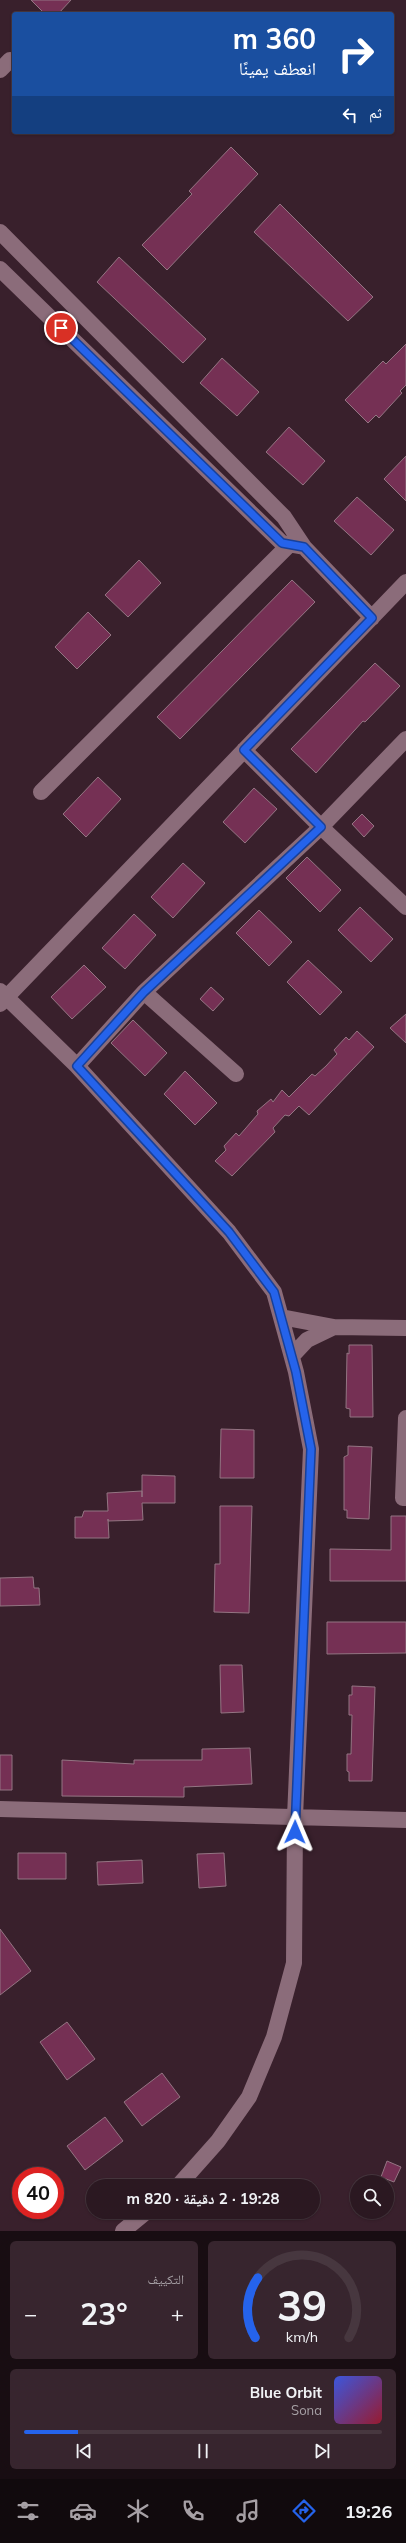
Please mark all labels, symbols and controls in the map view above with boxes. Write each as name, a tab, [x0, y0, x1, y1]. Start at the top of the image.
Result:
text: 360 m	[233, 21, 316, 56]
icon: right	[330, 28, 382, 80]
text: انعطف يمينًا	[239, 57, 316, 80]
text: ثم	[369, 103, 382, 122]
icon: left	[339, 104, 361, 126]
pin	[44, 311, 78, 345]
icon: arrive	[50, 317, 72, 339]
position arrow	[274, 1811, 316, 1853]
speed limit sign: 40	[12, 2167, 64, 2219]
map controls	[350, 2175, 394, 2219]
button: search	[350, 2175, 394, 2219]
text: 19:28 · 2 دقيقة · 820 m	[127, 2189, 280, 2208]
text: التكييف	[148, 2271, 184, 2287]
text: 39	[277, 2279, 327, 2331]
text: 23°	[80, 2295, 128, 2333]
text: −	[24, 2300, 37, 2328]
text: +	[171, 2300, 184, 2328]
text: km/h	[286, 2328, 318, 2346]
text: Blue Orbit	[250, 2383, 322, 2402]
text: Sona	[291, 2402, 322, 2418]
icon: previous	[73, 2440, 95, 2462]
icon: pause	[192, 2440, 214, 2462]
icon: next	[311, 2440, 333, 2462]
icon: filters	[14, 2497, 42, 2525]
icon: car	[69, 2497, 97, 2525]
icon: climate	[124, 2497, 152, 2525]
icon: phone	[179, 2497, 207, 2525]
icon: music	[234, 2497, 262, 2525]
icon: directions	[290, 2497, 318, 2525]
text: 19:26	[345, 2500, 392, 2523]

